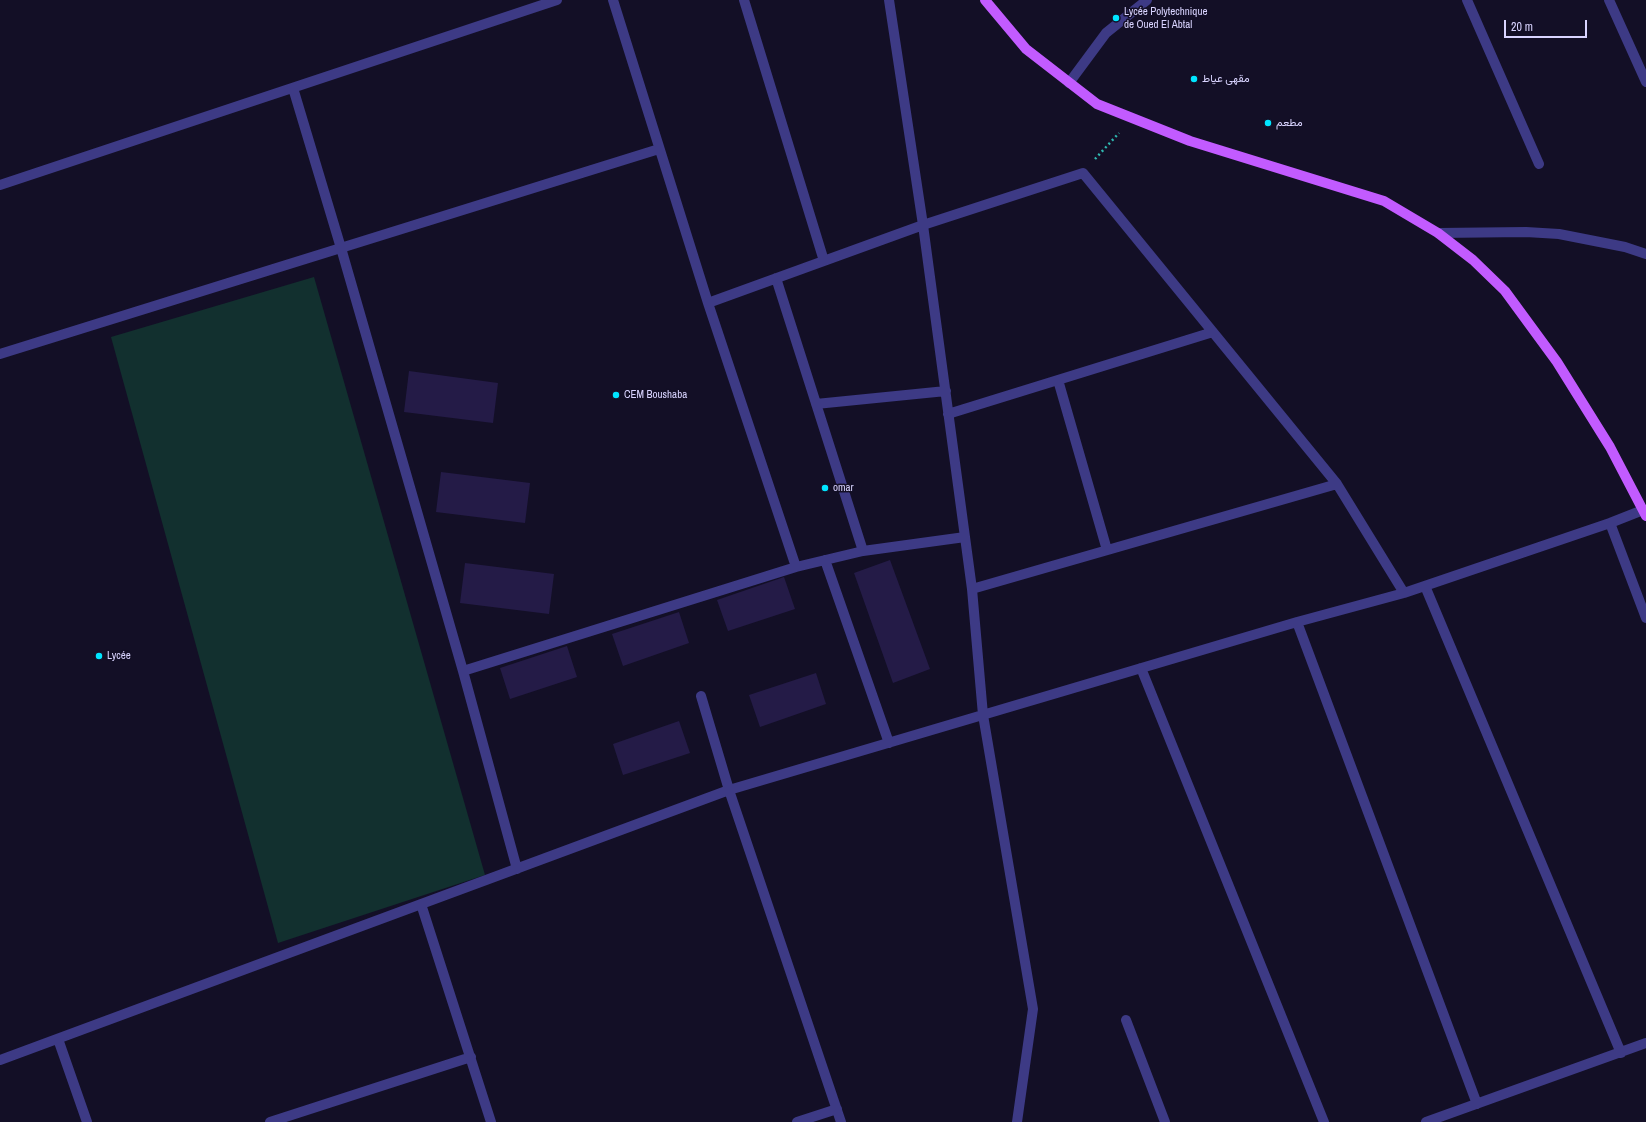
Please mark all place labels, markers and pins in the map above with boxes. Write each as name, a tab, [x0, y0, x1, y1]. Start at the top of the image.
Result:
place label: Lycée Polytechnique de Oued El Abtal	[1124, 5, 1207, 31]
marker: Lycée Polytechnique de Oued El Abtal	[1111, 13, 1121, 23]
place label: مقهى عياط	[1202, 72, 1250, 86]
marker: مقهى عياط	[1189, 74, 1199, 84]
place label: مطعم	[1276, 116, 1303, 130]
marker: مطعم	[1263, 118, 1273, 128]
place label: CEM Boushaba	[624, 388, 687, 402]
marker: CEM Boushaba	[611, 390, 621, 400]
place label: omar	[833, 481, 854, 495]
marker: omar	[820, 483, 830, 493]
place label: Lycée	[107, 649, 131, 663]
marker: Lycée	[94, 651, 104, 661]

